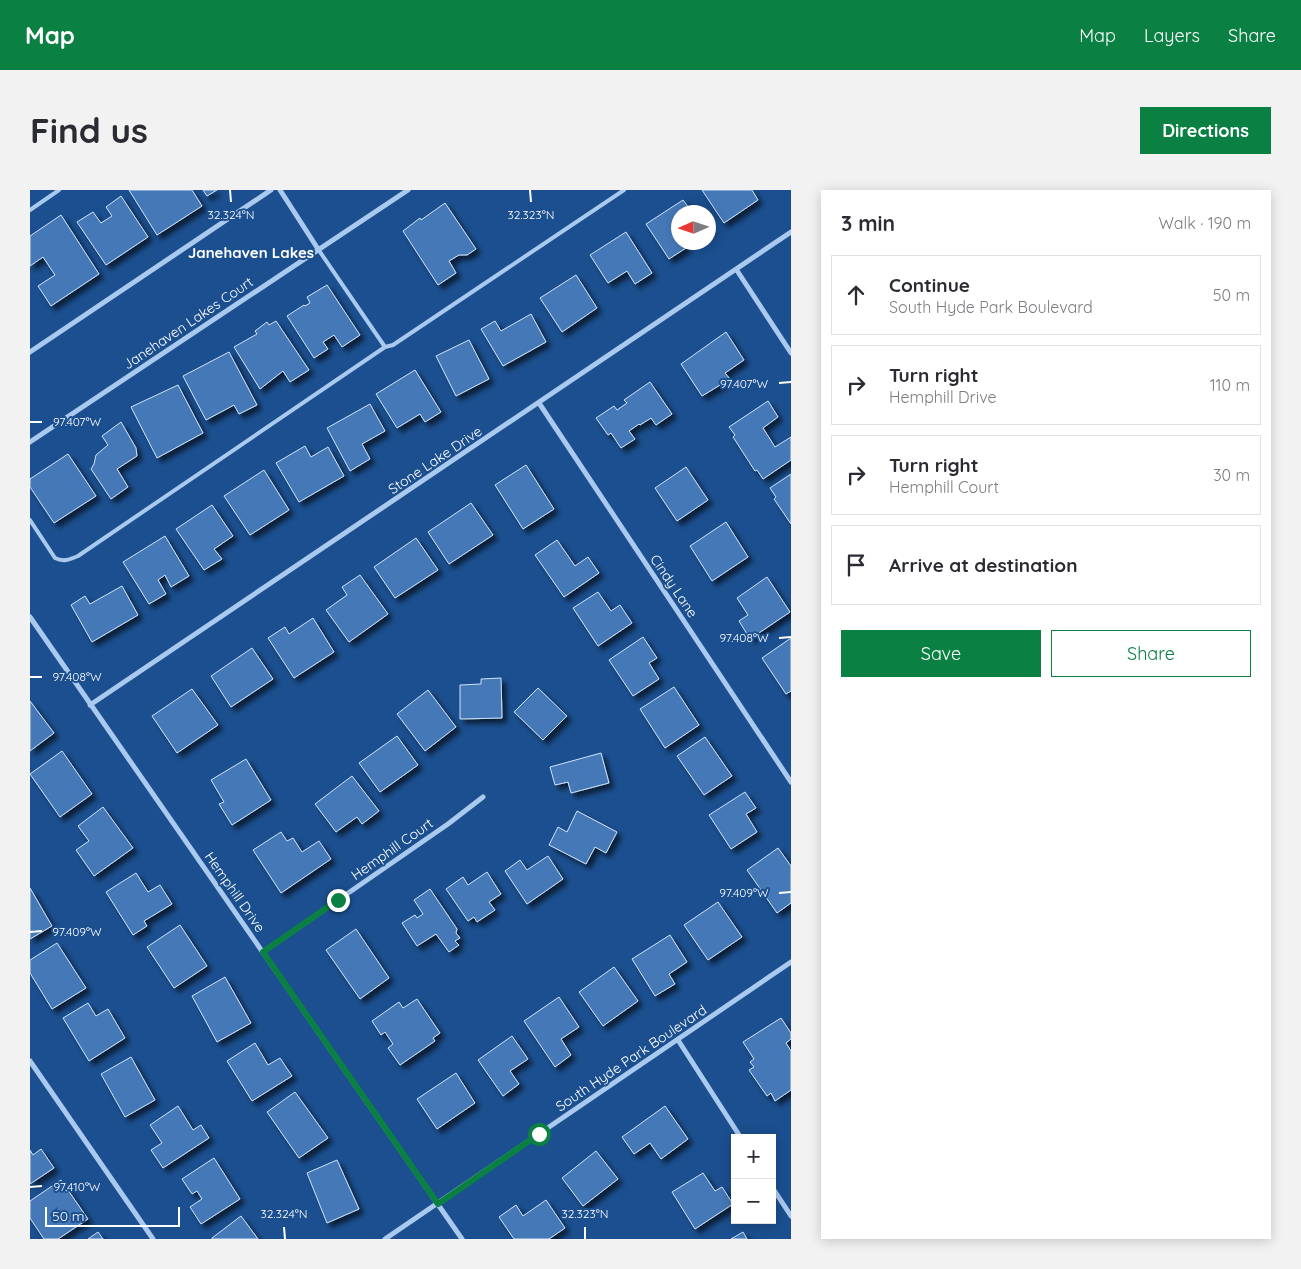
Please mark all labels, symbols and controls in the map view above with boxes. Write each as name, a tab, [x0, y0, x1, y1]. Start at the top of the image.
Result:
text: Map	[25, 20, 75, 50]
text: Map	[1079, 24, 1116, 47]
text: Layers	[1144, 24, 1200, 47]
text: Share	[1228, 24, 1276, 47]
button: Directions	[1140, 107, 1271, 154]
text: Find us	[30, 108, 148, 152]
north arrow	[671, 205, 716, 250]
text: 32.324°N	[208, 207, 254, 222]
text: 32.323°N	[507, 207, 555, 222]
text: 3 min	[841, 210, 895, 236]
text: Walk · 190 m	[1159, 213, 1251, 233]
district label: Janehaven Lakes	[188, 243, 314, 262]
street label: Janehaven Lakes Court	[120, 273, 257, 373]
text: Continue	[889, 273, 970, 297]
icon: ahead	[842, 281, 870, 309]
text: 50 m	[1213, 285, 1250, 305]
text: South Hyde Park Boulevard	[889, 297, 1093, 317]
text: Turn right	[889, 363, 978, 387]
icon: right	[842, 371, 870, 399]
text: 110 m	[1210, 375, 1250, 395]
text: 97.407°W	[720, 376, 768, 391]
text: Hemphill Drive	[889, 387, 997, 407]
text: 97.407°W	[53, 414, 101, 429]
street label: Stone Lake Drive	[385, 422, 485, 498]
text: Turn right	[889, 453, 978, 477]
icon: right	[842, 461, 870, 489]
text: 30 m	[1213, 465, 1250, 485]
text: Hemphill Court	[889, 477, 999, 497]
street label: Cindy Lane	[646, 551, 702, 621]
icon: arrive	[842, 551, 870, 579]
text: Arrive at destination	[889, 553, 1078, 577]
text: 97.408°W	[719, 630, 769, 645]
button: Save	[841, 630, 1041, 677]
button: Share	[1051, 630, 1251, 677]
text: 97.408°W	[52, 669, 102, 684]
street label: Hemphill Court	[347, 814, 437, 884]
street label: Hemphill Drive	[201, 848, 269, 936]
text: 97.409°W	[719, 885, 769, 900]
route end	[327, 889, 350, 912]
text: 97.409°W	[52, 924, 102, 939]
street label: South Hyde Park Boulevard	[552, 1001, 710, 1115]
route start	[528, 1123, 551, 1146]
map controls	[731, 1134, 776, 1224]
button: +	[731, 1134, 776, 1179]
text: 97.410°W	[54, 1179, 101, 1194]
button: −	[731, 1179, 776, 1224]
scale bar	[45, 1204, 180, 1227]
text: 32.324°N	[261, 1206, 307, 1221]
text: 32.323°N	[561, 1206, 609, 1221]
text: 50 m	[52, 1207, 85, 1225]

